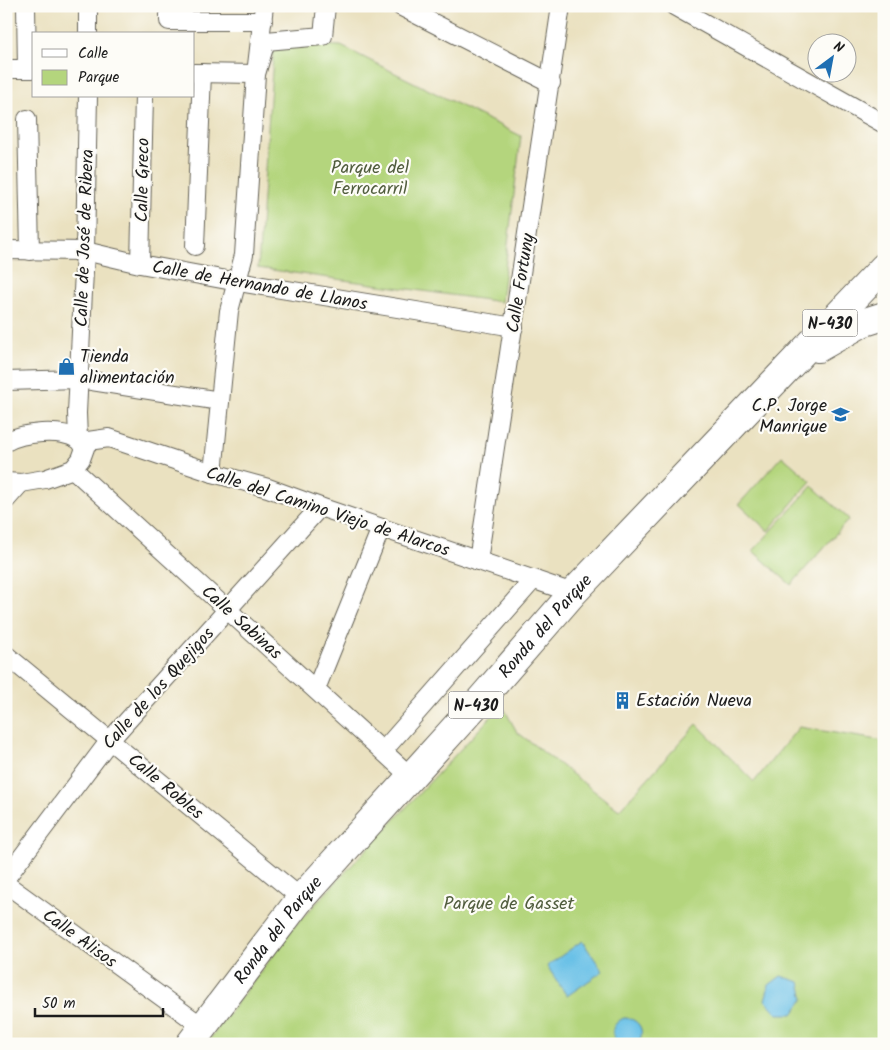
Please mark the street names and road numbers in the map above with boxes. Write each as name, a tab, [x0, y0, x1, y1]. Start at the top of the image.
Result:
street label: Calle Greco	[128, 137, 159, 223]
street label: Calle de José de Ribera	[68, 149, 103, 328]
street label: Calle Fortuny	[499, 231, 544, 335]
street label: Calle de Hernando de Llanos	[150, 253, 370, 320]
road number: N-430	[802, 309, 858, 336]
street label: Calle del Camino Viejo de Alarcos	[202, 459, 453, 566]
street label: Ronda del Parque	[492, 568, 600, 686]
street label: Calle Sabinas	[194, 579, 288, 668]
street label: Calle de los Quejigos	[96, 621, 223, 757]
road number: N-430	[448, 692, 504, 718]
street label: Calle Robles	[121, 747, 210, 828]
street label: Ronda del Parque	[227, 870, 330, 991]
street label: Calle Alisos	[36, 902, 123, 977]

